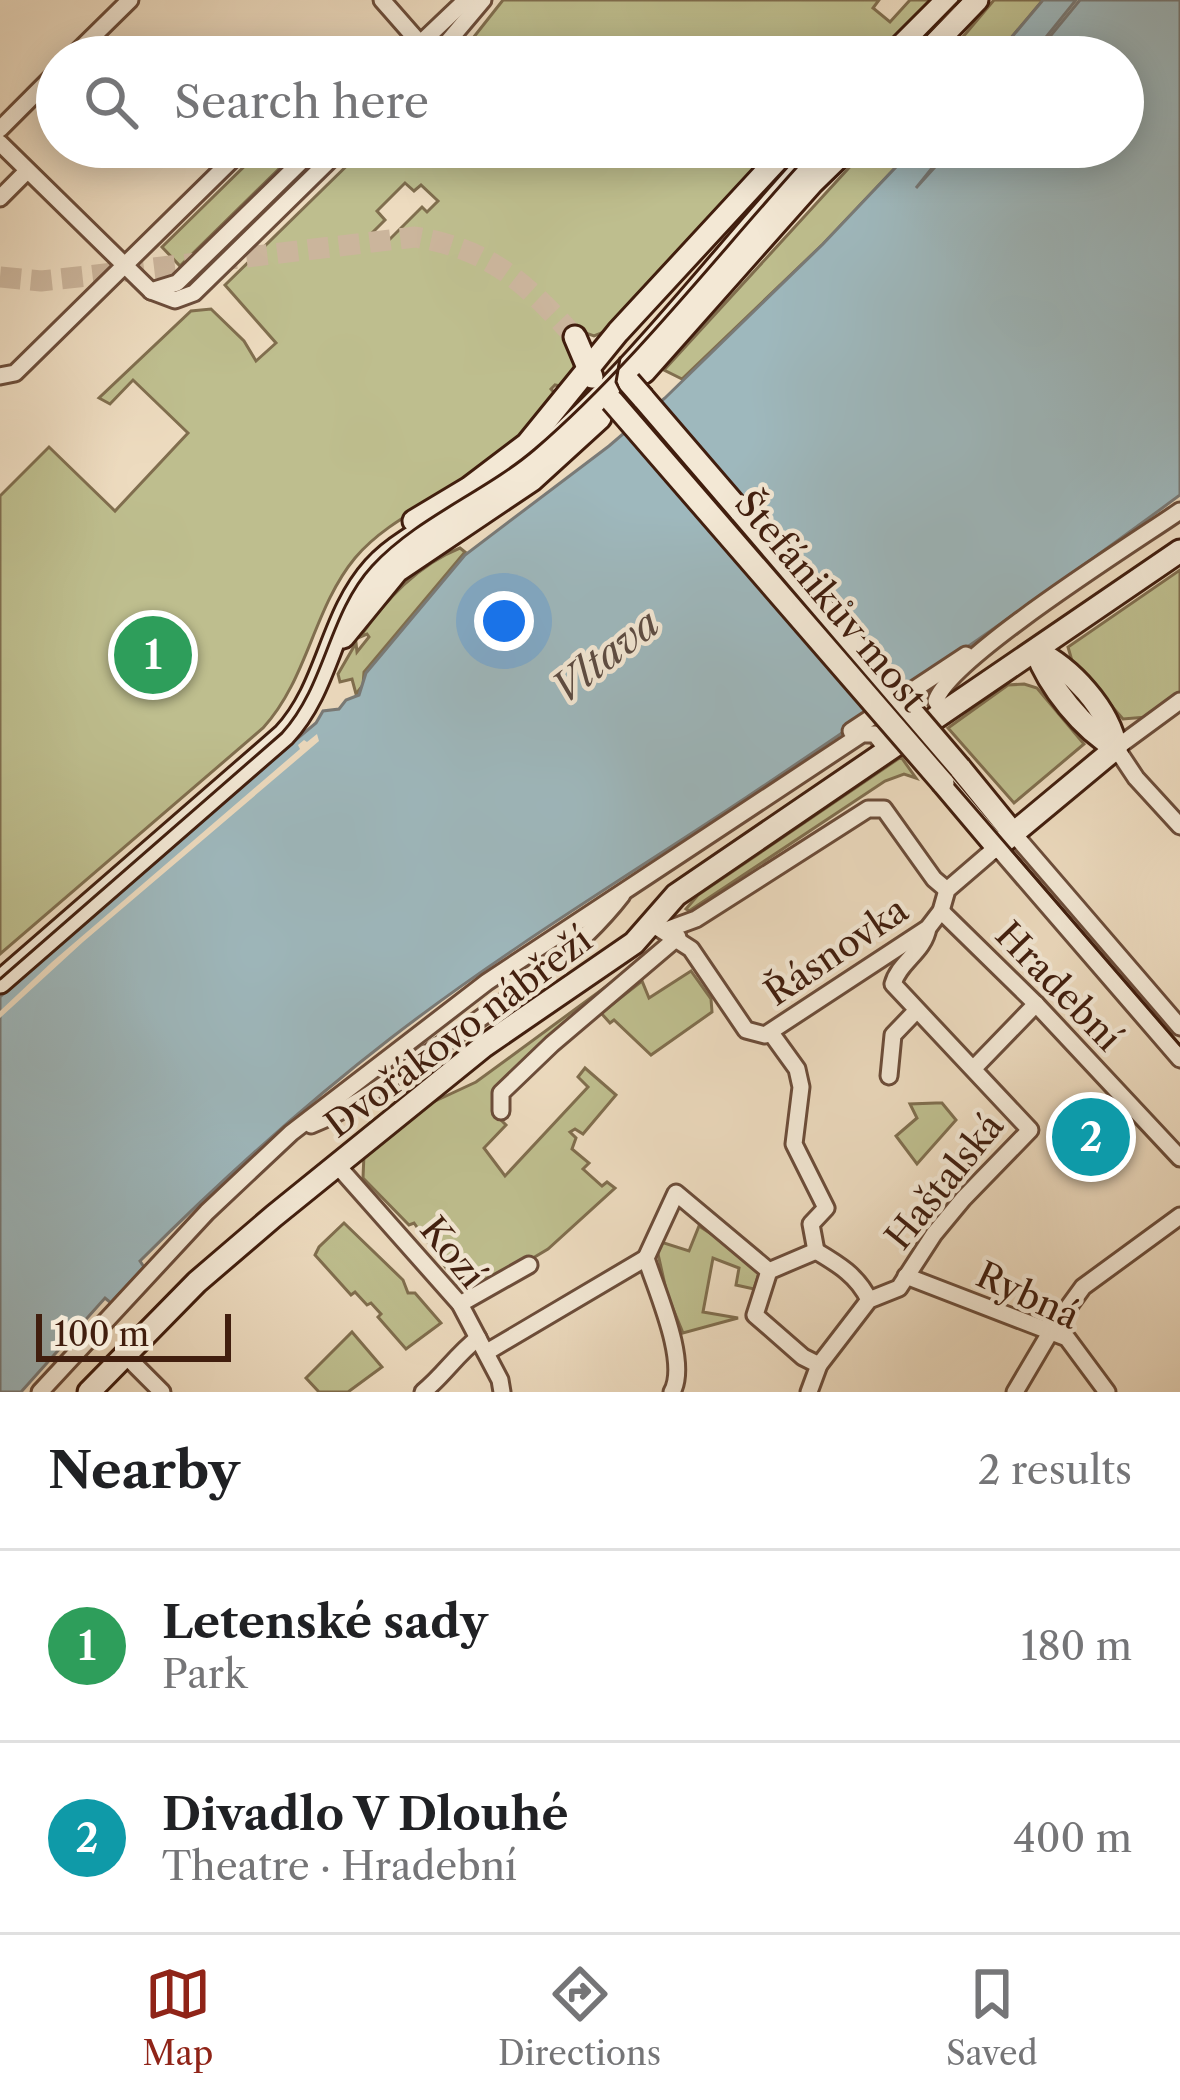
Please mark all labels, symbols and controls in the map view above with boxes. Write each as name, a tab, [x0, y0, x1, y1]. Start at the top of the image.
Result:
search box	[36, 36, 1144, 168]
icon: search	[78, 69, 144, 135]
text: Search here	[174, 74, 429, 130]
street label: Štefánikův most	[726, 482, 936, 720]
your location	[474, 591, 534, 651]
water label: Vltava	[542, 599, 668, 713]
pin: 1	[114, 610, 192, 700]
street label: Řásnovka	[756, 887, 916, 1015]
street label: Hradební	[987, 912, 1131, 1060]
street label: Dvořákovo nábřeží	[316, 918, 600, 1146]
pin: 2	[1052, 1092, 1130, 1182]
street label: Haštalská	[876, 1104, 1012, 1258]
street label: Kozí	[411, 1208, 495, 1296]
street label: Rybná	[970, 1252, 1086, 1338]
scale bar	[36, 1308, 231, 1361]
text: 100 m	[54, 1314, 149, 1355]
text: Nearby	[48, 1439, 240, 1501]
text: 2 results	[978, 1446, 1132, 1494]
text: Letenské sady	[162, 1594, 488, 1650]
text: 1	[78, 1622, 96, 1670]
text: 180 m	[1021, 1622, 1132, 1670]
text: Park	[162, 1650, 247, 1698]
text: Divadlo V Dlouhé	[162, 1786, 568, 1842]
text: 2	[75, 1814, 99, 1862]
text: 400 m	[1013, 1814, 1132, 1862]
text: Theatre · Hradební	[162, 1842, 517, 1890]
tab: Map	[142, 1961, 213, 2074]
tab: Directions	[498, 1961, 661, 2074]
tab: Saved	[946, 1961, 1038, 2074]

